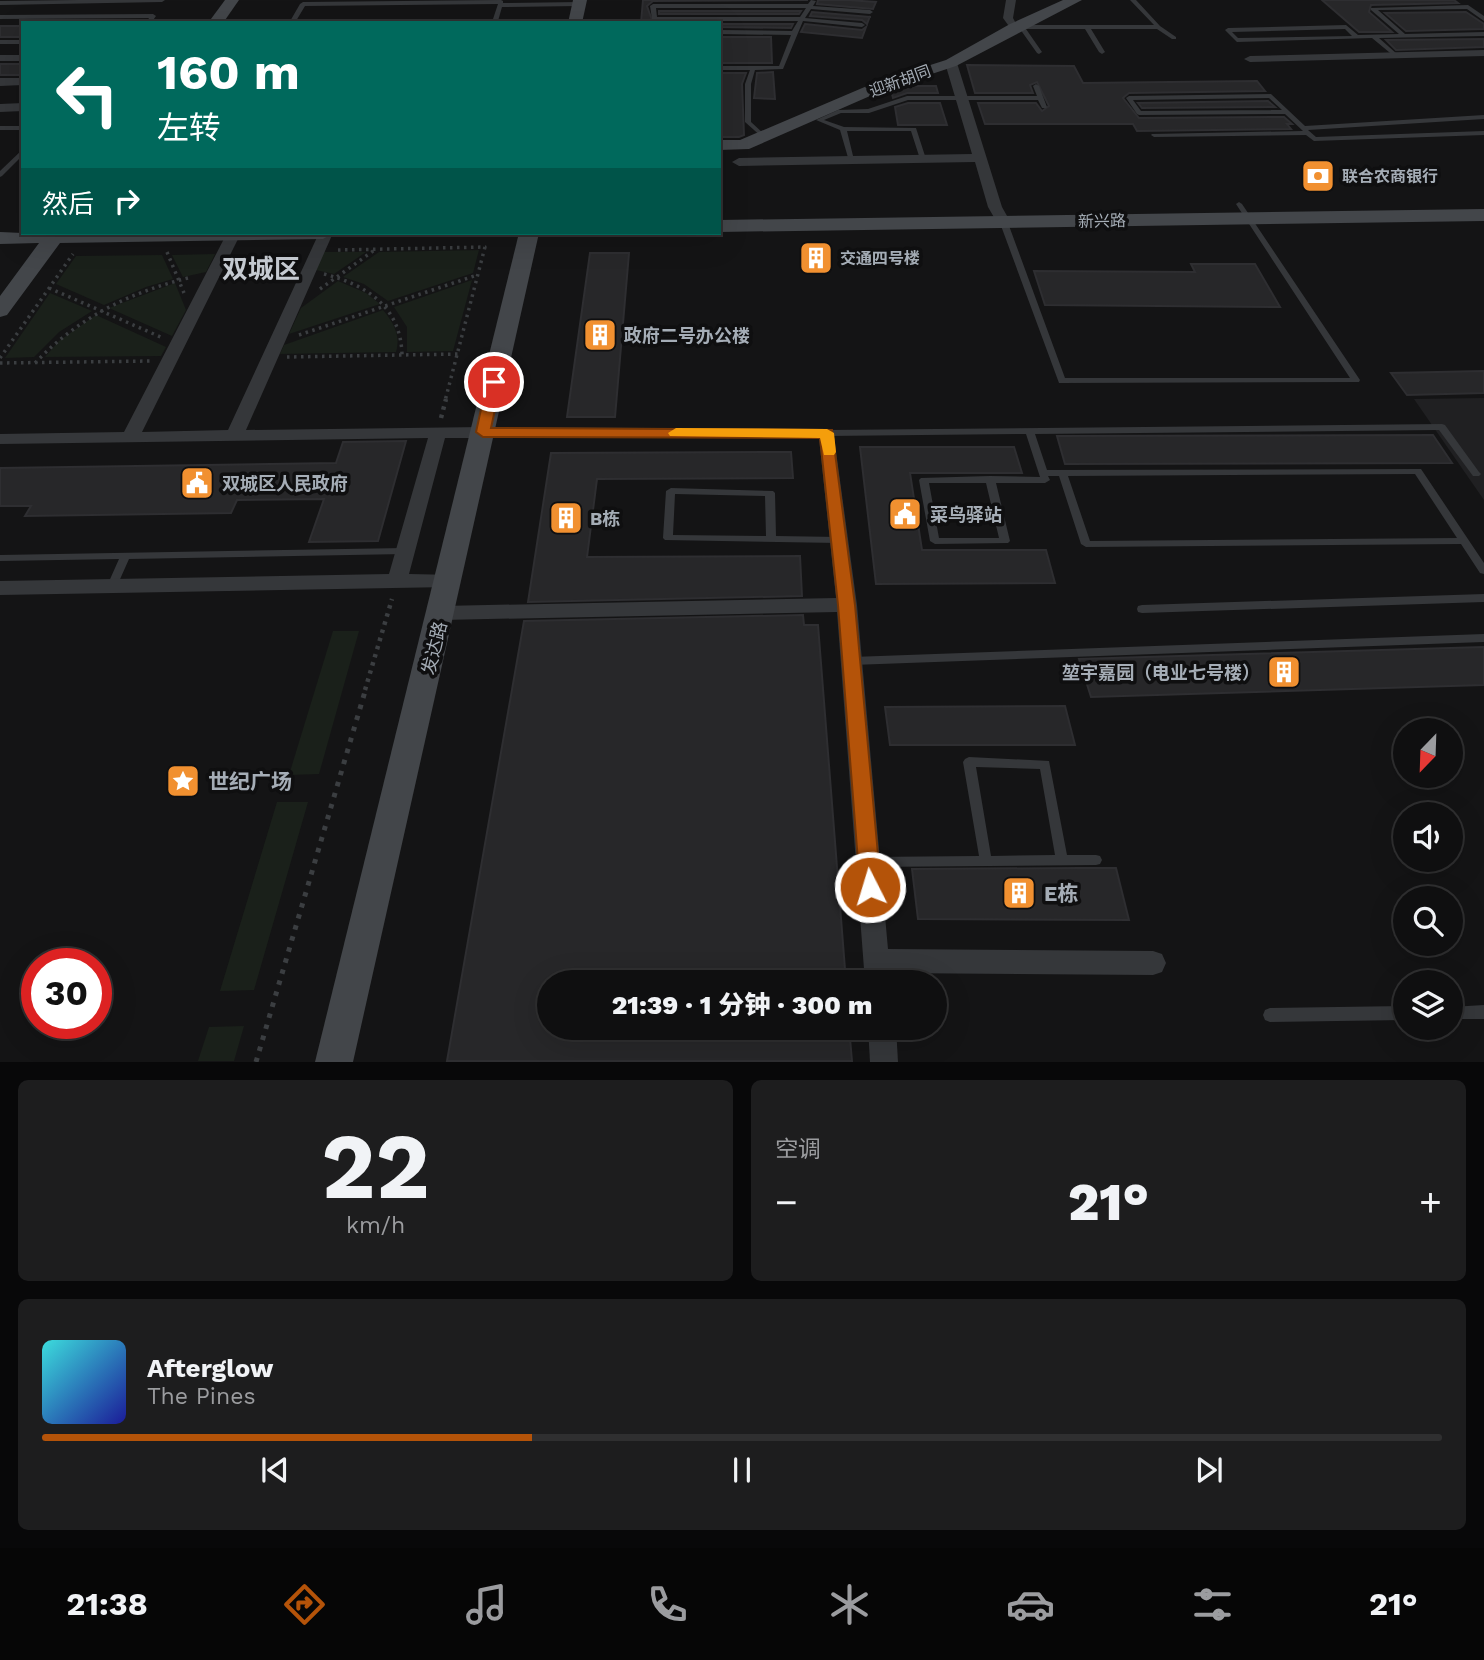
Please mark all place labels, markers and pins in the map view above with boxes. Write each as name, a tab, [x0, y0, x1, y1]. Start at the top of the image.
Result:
bank icon: 联合农商银行	[1299, 157, 1337, 195]
place label: 联合农商银行	[1342, 167, 1438, 186]
building icon: 交通四号楼	[797, 239, 835, 277]
place label: 交通四号楼	[840, 249, 920, 268]
building icon: 政府二号办公楼	[581, 316, 619, 354]
place label: 政府二号办公楼	[624, 325, 750, 346]
pin	[464, 352, 524, 412]
public building icon: 双城区人民政府	[178, 464, 216, 502]
place label: 双城区人民政府	[222, 473, 348, 494]
public building icon: 菜鸟驿站	[886, 495, 924, 533]
building icon: B栋	[547, 499, 585, 537]
place label: 菜鸟驿站	[930, 504, 1002, 525]
place label: B栋	[590, 508, 620, 529]
building icon: 堃宇嘉园（电业七号楼）	[1265, 653, 1303, 691]
place label: 堃宇嘉园（电业七号楼）	[1062, 662, 1260, 683]
place icon: 世纪广场	[164, 762, 202, 800]
place label: 世纪广场	[208, 769, 292, 794]
building icon: E栋	[1000, 874, 1038, 912]
place label: E栋	[1044, 881, 1078, 906]

